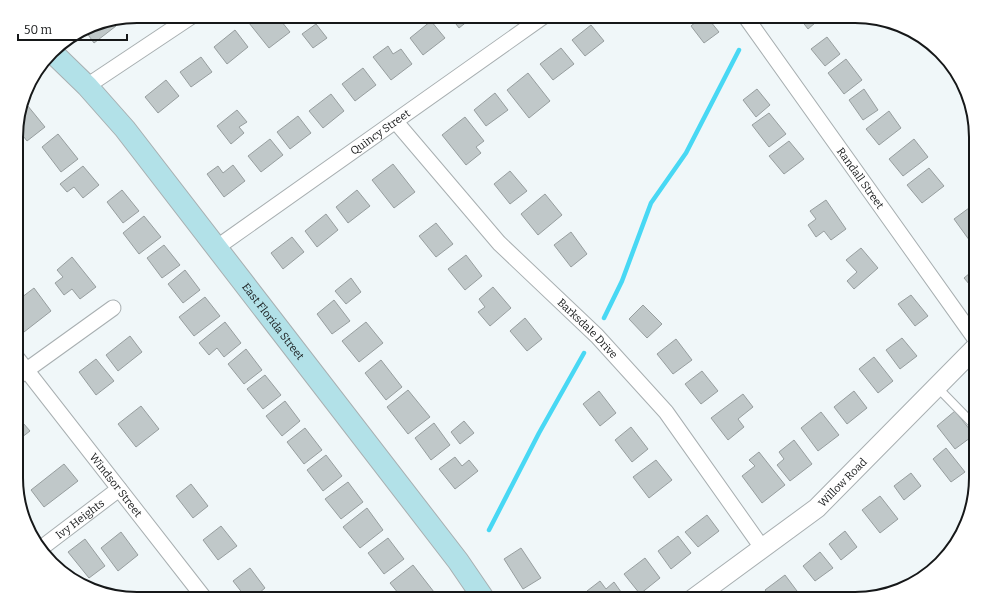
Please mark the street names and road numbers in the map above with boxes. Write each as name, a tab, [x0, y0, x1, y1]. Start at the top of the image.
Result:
street label: Quincy Street	[348, 106, 412, 157]
street label: Randall Street	[834, 145, 887, 211]
street label: East Florida Street	[240, 280, 307, 362]
street label: Barksdale Drive	[555, 296, 621, 361]
street label: Windsor Street	[87, 450, 145, 519]
street label: Willow Road	[816, 455, 870, 509]
street label: Ivy Heights	[53, 496, 107, 541]

